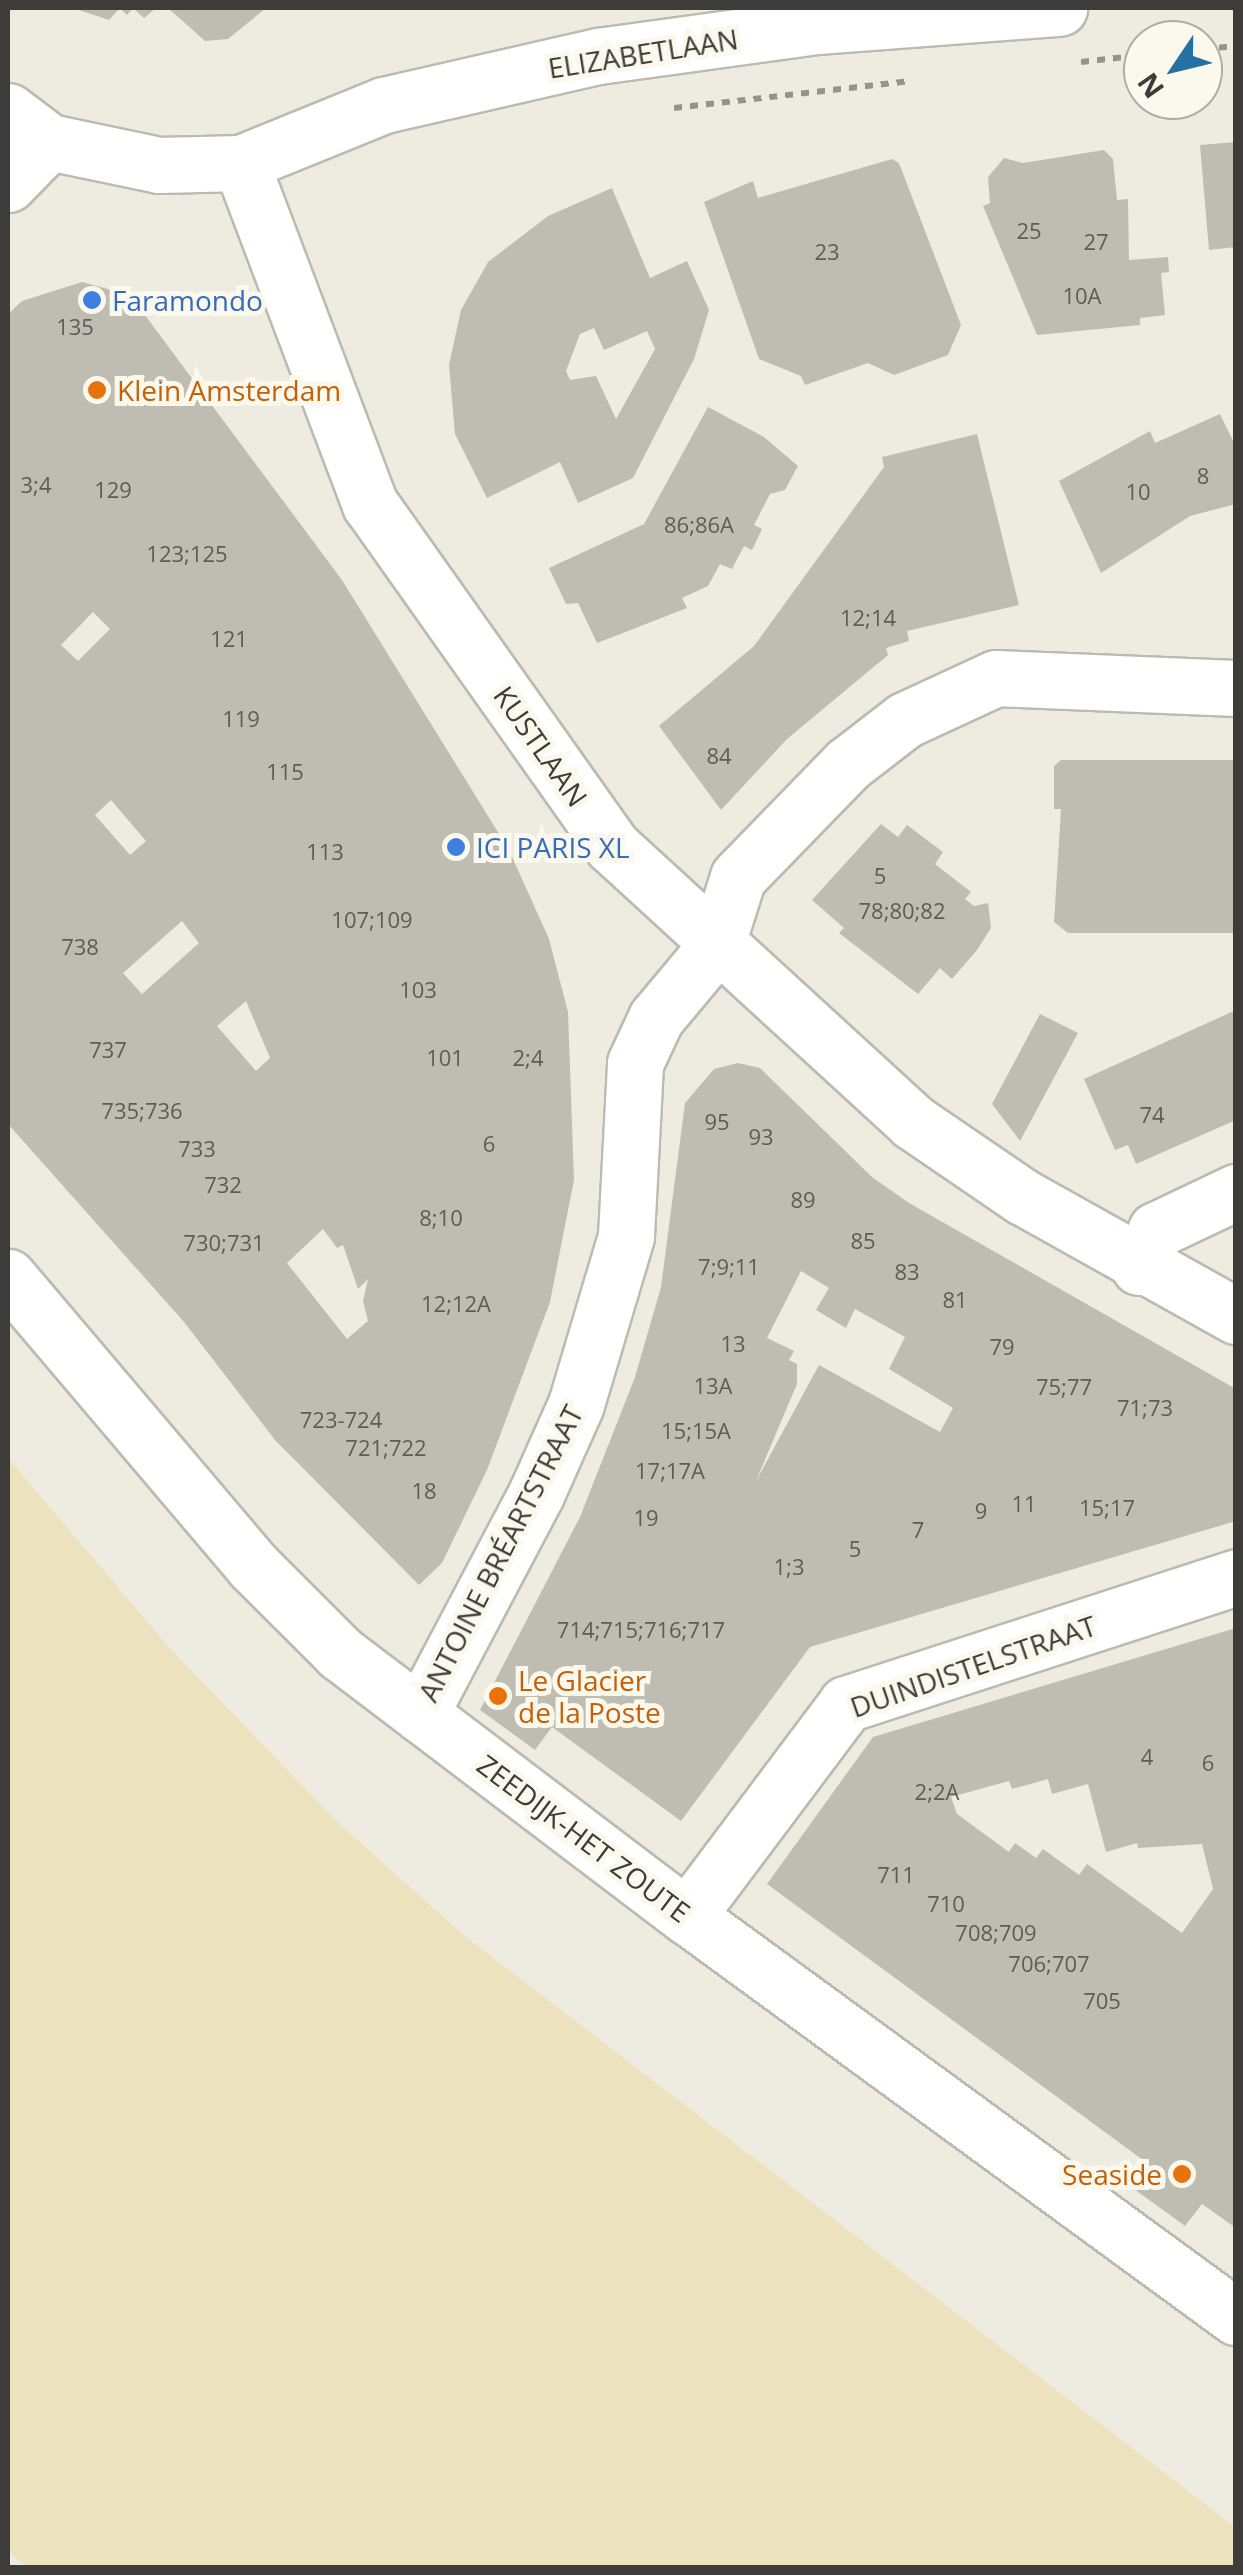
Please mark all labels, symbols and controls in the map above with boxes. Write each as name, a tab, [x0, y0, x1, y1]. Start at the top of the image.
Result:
north arrow	[1123, 20, 1223, 120]
street label: ELIZABETLAAN	[546, 21, 740, 85]
text: N	[1128, 66, 1172, 106]
house number: 25	[1016, 218, 1042, 244]
house number: 27	[1083, 229, 1109, 255]
house number: 23	[814, 239, 840, 265]
place label: Faramondo	[112, 283, 263, 317]
house number: 10A	[1062, 283, 1102, 309]
marker: Faramondo	[81, 289, 103, 311]
house number: 135	[56, 314, 94, 340]
place label: Klein Amsterdam	[117, 373, 341, 407]
marker: Klein Amsterdam	[86, 379, 108, 401]
house number: 8	[1197, 463, 1209, 489]
house number: 3;4	[21, 472, 51, 498]
house number: 129	[94, 477, 132, 503]
house number: 10	[1125, 479, 1151, 505]
house number: 86;86A	[664, 512, 734, 538]
house number: 123;125	[146, 541, 228, 567]
house number: 12;14	[840, 605, 896, 631]
house number: 121	[210, 626, 248, 652]
street label: KUSTLAAN	[487, 679, 595, 813]
house number: 119	[222, 706, 260, 732]
house number: 84	[706, 743, 732, 769]
house number: 115	[266, 759, 304, 785]
place label: ICI PARIS XL	[476, 830, 630, 864]
marker: ICI PARIS XL	[445, 836, 467, 858]
house number: 113	[306, 839, 344, 865]
house number: 5	[874, 863, 886, 889]
house number: 78;80;82	[858, 898, 946, 924]
house number: 107;109	[331, 907, 413, 933]
house number: 738	[61, 934, 99, 960]
house number: 103	[399, 977, 437, 1003]
house number: 737	[89, 1037, 127, 1063]
house number: 101	[426, 1045, 464, 1071]
house number: 2;4	[513, 1045, 543, 1071]
house number: 735;736	[101, 1098, 183, 1124]
house number: 74	[1139, 1102, 1165, 1128]
house number: 95	[704, 1109, 730, 1135]
house number: 93	[748, 1124, 774, 1150]
house number: 6	[483, 1131, 495, 1157]
house number: 733	[178, 1136, 216, 1162]
house number: 732	[204, 1172, 242, 1198]
house number: 89	[790, 1187, 816, 1213]
house number: 8;10	[419, 1205, 463, 1231]
house number: 85	[850, 1228, 876, 1254]
house number: 730;731	[183, 1230, 265, 1256]
house number: 7;9;11	[698, 1254, 760, 1280]
house number: 83	[894, 1259, 920, 1285]
house number: 81	[942, 1287, 968, 1313]
house number: 12;12A	[421, 1291, 491, 1317]
house number: 13	[720, 1331, 746, 1357]
house number: 79	[989, 1334, 1015, 1360]
house number: 13A	[693, 1373, 733, 1399]
house number: 75;77	[1036, 1374, 1092, 1400]
house number: 71;73	[1117, 1395, 1173, 1421]
street label: ANTOINE BRÉARTSTRAAT	[411, 1399, 589, 1707]
house number: 723-724	[300, 1407, 382, 1433]
house number: 15;15A	[661, 1418, 731, 1444]
house number: 721;722	[345, 1435, 427, 1461]
house number: 17;17A	[635, 1458, 705, 1484]
house number: 18	[411, 1478, 437, 1504]
house number: 11	[1011, 1491, 1037, 1517]
house number: 15;17	[1079, 1495, 1135, 1521]
house number: 9	[975, 1498, 987, 1524]
house number: 19	[633, 1505, 659, 1531]
house number: 7	[912, 1517, 924, 1543]
house number: 5	[849, 1536, 861, 1562]
house number: 1;3	[774, 1554, 804, 1580]
street label: DUINDISTELSTRAAT	[846, 1608, 1100, 1724]
house number: 714;715;716;717	[557, 1617, 725, 1643]
place label: Le Glacier de la Poste	[518, 1663, 661, 1729]
marker: Le Glacier de la Poste	[487, 1685, 509, 1707]
house number: 4	[1141, 1744, 1153, 1770]
street label: ZEEDIJK-HET ZOUTE	[471, 1747, 697, 1929]
house number: 6	[1202, 1750, 1214, 1776]
house number: 2;2A	[915, 1779, 959, 1805]
house number: 711	[877, 1862, 915, 1888]
house number: 710	[927, 1891, 965, 1917]
house number: 708;709	[955, 1920, 1037, 1946]
house number: 706;707	[1008, 1951, 1090, 1977]
house number: 705	[1083, 1988, 1121, 2014]
place label: Seaside	[1062, 2157, 1162, 2191]
marker: Seaside	[1171, 2163, 1193, 2185]

